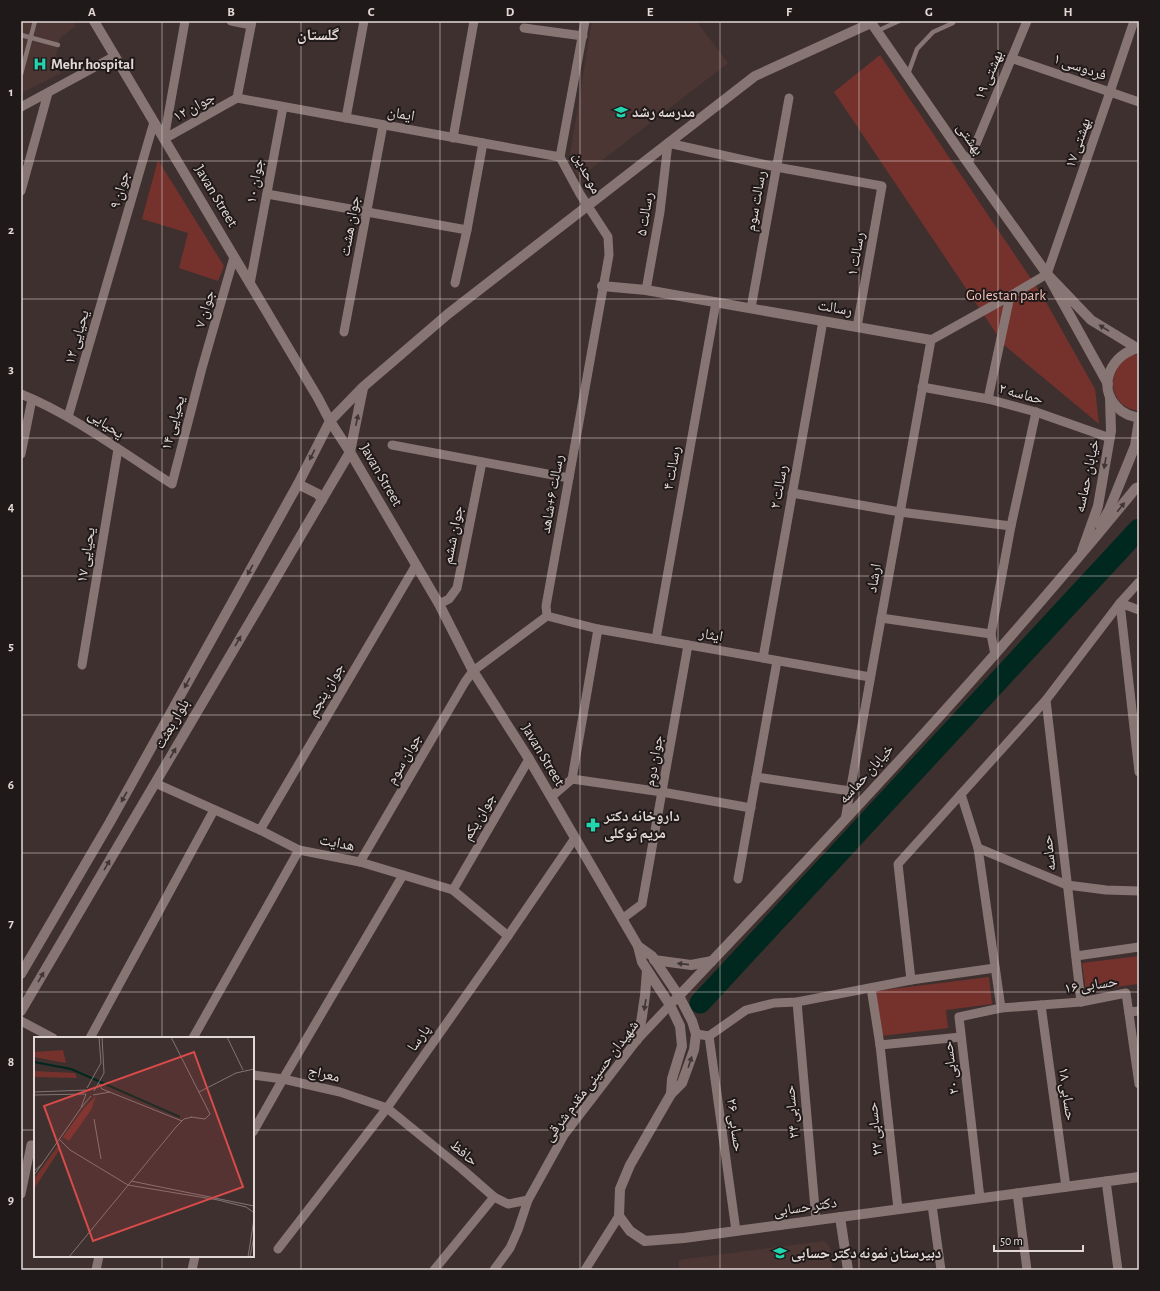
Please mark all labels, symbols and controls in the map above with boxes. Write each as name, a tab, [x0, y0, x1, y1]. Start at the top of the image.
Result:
text: A	[88, 6, 96, 19]
text: B	[227, 6, 235, 19]
text: C	[368, 6, 375, 19]
text: D	[506, 6, 515, 19]
text: E	[647, 6, 654, 19]
text: F	[786, 6, 793, 19]
text: G	[925, 6, 933, 19]
text: H	[1063, 6, 1073, 19]
district label: گلستان	[297, 27, 339, 44]
street label: بهشتی ۱۹	[972, 48, 1008, 102]
street label: فردوسی ۱	[1051, 51, 1108, 85]
hospital icon: Mehr hospital	[32, 56, 48, 72]
place label: Mehr hospital	[51, 57, 134, 72]
text: 1	[9, 86, 13, 99]
street label: جوان ۱۲	[171, 89, 219, 126]
street label: ایمان	[386, 104, 416, 126]
school or university icon: مدرسه رشد	[613, 104, 629, 120]
place label: مدرسه رشد	[632, 105, 695, 120]
street label: بهشتی ۱۷	[1063, 116, 1095, 170]
street label: بهشتی	[952, 120, 986, 159]
street label: موحدین	[568, 150, 604, 197]
street label: جوان ۱۰	[244, 157, 268, 205]
street label: Javan Street	[192, 162, 240, 230]
street label: جوان ۹	[108, 169, 135, 211]
street label: رسالت سوم	[743, 169, 771, 233]
street label: رسالت ۵	[634, 191, 657, 237]
street label: جوان هشت	[337, 194, 365, 258]
text: 2	[8, 224, 14, 237]
street label: رسالت ۱	[845, 231, 868, 277]
street label: جوان ۷	[193, 288, 220, 330]
park label: Golestan park	[966, 288, 1046, 303]
street label: رسالت	[816, 298, 854, 319]
street label: یحیایی ۱۲	[62, 308, 94, 366]
one-way arrow	[1098, 324, 1109, 332]
text: 3	[8, 363, 14, 376]
street label: حماسه ۲	[997, 381, 1045, 407]
street label: یحیایی ۱۴	[159, 394, 189, 452]
street label: یحیایی	[84, 407, 127, 443]
one-way arrow	[354, 413, 360, 426]
street label: خیابان حماسه	[1072, 438, 1104, 514]
street label: Javan Street	[357, 441, 405, 509]
street label: رسالت ۴	[661, 445, 684, 491]
one-way arrow	[309, 450, 315, 461]
street label: رسالت ۶+شاهد	[538, 453, 567, 535]
one-way arrow	[1102, 457, 1108, 469]
street label: رسالت ۲	[768, 464, 791, 510]
text: 4	[8, 501, 15, 514]
one-way arrow	[1117, 501, 1126, 512]
street label: جوان ششم	[440, 504, 468, 566]
street label: یحیایی ۱۷	[74, 526, 100, 584]
street label: ارشاد	[864, 562, 885, 594]
one-way arrow	[247, 564, 254, 576]
street label: ایثار	[697, 625, 724, 645]
one-way arrow	[235, 635, 242, 647]
text: 5	[8, 640, 14, 653]
street label: جوان پنجم	[305, 660, 349, 720]
one-way arrow	[184, 678, 191, 689]
street label: بلوار بعثت	[152, 697, 193, 752]
street label: Javan Street	[519, 721, 567, 789]
street label: جوان سوم	[384, 731, 426, 788]
street label: جوان دوم	[642, 734, 668, 788]
street label: خیابان حماسه	[836, 741, 898, 808]
one-way arrow	[169, 747, 176, 759]
text: 6	[8, 779, 14, 792]
one-way arrow	[121, 791, 128, 803]
street label: جوان یکم	[460, 791, 500, 844]
place label: داروخانه دکتر مریم توکلی	[603, 809, 680, 843]
pharmacy icon: داروخانه دکتر مریم توکلی	[585, 817, 601, 833]
street label: هدایت	[318, 832, 356, 854]
street label: حماسه	[1039, 834, 1059, 872]
one-way arrow	[103, 859, 110, 871]
text: 7	[8, 917, 14, 930]
one-way arrow	[677, 961, 689, 968]
one-way arrow	[37, 971, 44, 983]
street label: حسابی ۱۶	[1063, 974, 1119, 998]
one-way arrow	[641, 999, 647, 1011]
street label: شهیدان حسینی مقدم شرقی	[541, 1018, 643, 1145]
street label: پارسا	[405, 1022, 434, 1055]
inset map	[34, 1037, 254, 1257]
street label: حسابی ۲۰	[940, 1040, 964, 1096]
one-way arrow	[687, 1055, 693, 1067]
text: 8	[8, 1056, 14, 1069]
street label: معراج	[306, 1063, 342, 1087]
street label: حسابی ۱۸	[1054, 1066, 1078, 1122]
street label: حسابی ۲۴	[782, 1084, 804, 1139]
street label: حسابی ۲۶	[722, 1097, 746, 1153]
street label: حسابی ۲۲	[865, 1101, 887, 1156]
street label: حافظ	[447, 1137, 481, 1169]
text: 9	[8, 1194, 14, 1207]
street label: دکتر حسابی	[772, 1195, 838, 1221]
scale bar	[994, 1227, 1083, 1253]
text: 50 m	[1000, 1235, 1023, 1247]
school or university icon: دبیرستان نمونه دکتر حسابی	[772, 1245, 788, 1261]
place label: دبیرستان نمونه دکتر حسابی	[791, 1246, 941, 1262]

